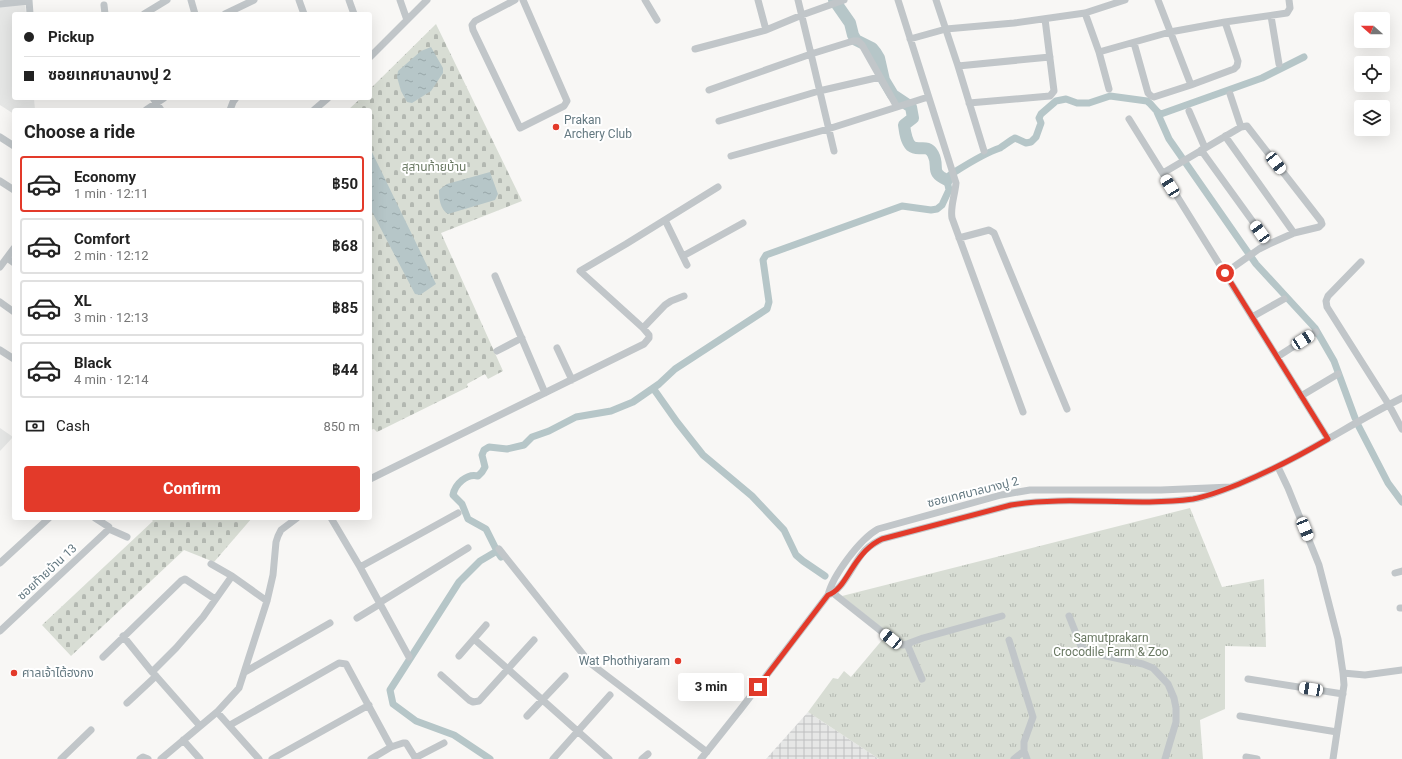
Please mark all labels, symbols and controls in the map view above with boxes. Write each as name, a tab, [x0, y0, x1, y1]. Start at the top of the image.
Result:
north arrow	[1354, 12, 1390, 48]
map controls	[1354, 12, 1390, 136]
text: Pickup	[48, 28, 94, 46]
button: locate	[1354, 56, 1390, 92]
text: ซอยเทศบาลบางปู 2	[48, 66, 171, 84]
button: layers	[1354, 100, 1390, 136]
place label: Prakan Archery Club	[564, 113, 632, 141]
text: Choose a ride	[24, 121, 135, 142]
marker: Prakan Archery Club	[551, 122, 561, 132]
car	[1264, 150, 1288, 176]
park label: สุสานท้ายบ้าน	[402, 160, 466, 174]
icon: car	[26, 166, 62, 202]
text: Economy	[74, 168, 136, 186]
car	[1159, 173, 1181, 199]
text: ฿50	[332, 175, 358, 193]
text: 1 min · 12:11	[74, 186, 149, 201]
car	[1248, 219, 1272, 245]
icon: car	[26, 228, 62, 264]
text: Comfort	[74, 230, 130, 248]
text: ฿68	[332, 237, 358, 255]
text: 2 min · 12:12	[74, 248, 149, 263]
route start	[1216, 264, 1234, 282]
icon: car	[26, 290, 62, 326]
text: XL	[74, 292, 92, 310]
text: ฿85	[332, 299, 358, 317]
text: 3 min · 12:13	[74, 310, 149, 325]
car	[1290, 328, 1316, 352]
icon: car	[26, 352, 62, 388]
text: Black	[74, 354, 111, 372]
text: ฿44	[332, 361, 358, 379]
text: 4 min · 12:14	[74, 372, 149, 387]
icon: cash	[24, 415, 46, 437]
text: Cash	[56, 417, 90, 435]
text: 850 m	[323, 419, 360, 434]
button: Confirm	[24, 466, 360, 512]
street label: ซอยเทศบาลบางปู 2	[926, 474, 1020, 510]
car	[1295, 516, 1315, 542]
street label: ซอยท้ายบ้าน 13	[14, 541, 80, 603]
car	[878, 627, 904, 651]
park label: Samutprakarn Crocodile Farm & Zoo	[1053, 631, 1169, 659]
place label: Wat Phothiyaram	[579, 654, 670, 668]
marker: Wat Phothiyaram	[673, 656, 683, 666]
place label: ศาลเจ้าไต้ฮงกง	[22, 666, 94, 680]
marker: ศาลเจ้าไต้ฮงกง	[9, 668, 19, 678]
callout: 3 min	[678, 673, 744, 701]
route end	[749, 678, 767, 696]
text: 3 min	[695, 679, 727, 694]
car	[1298, 681, 1324, 697]

